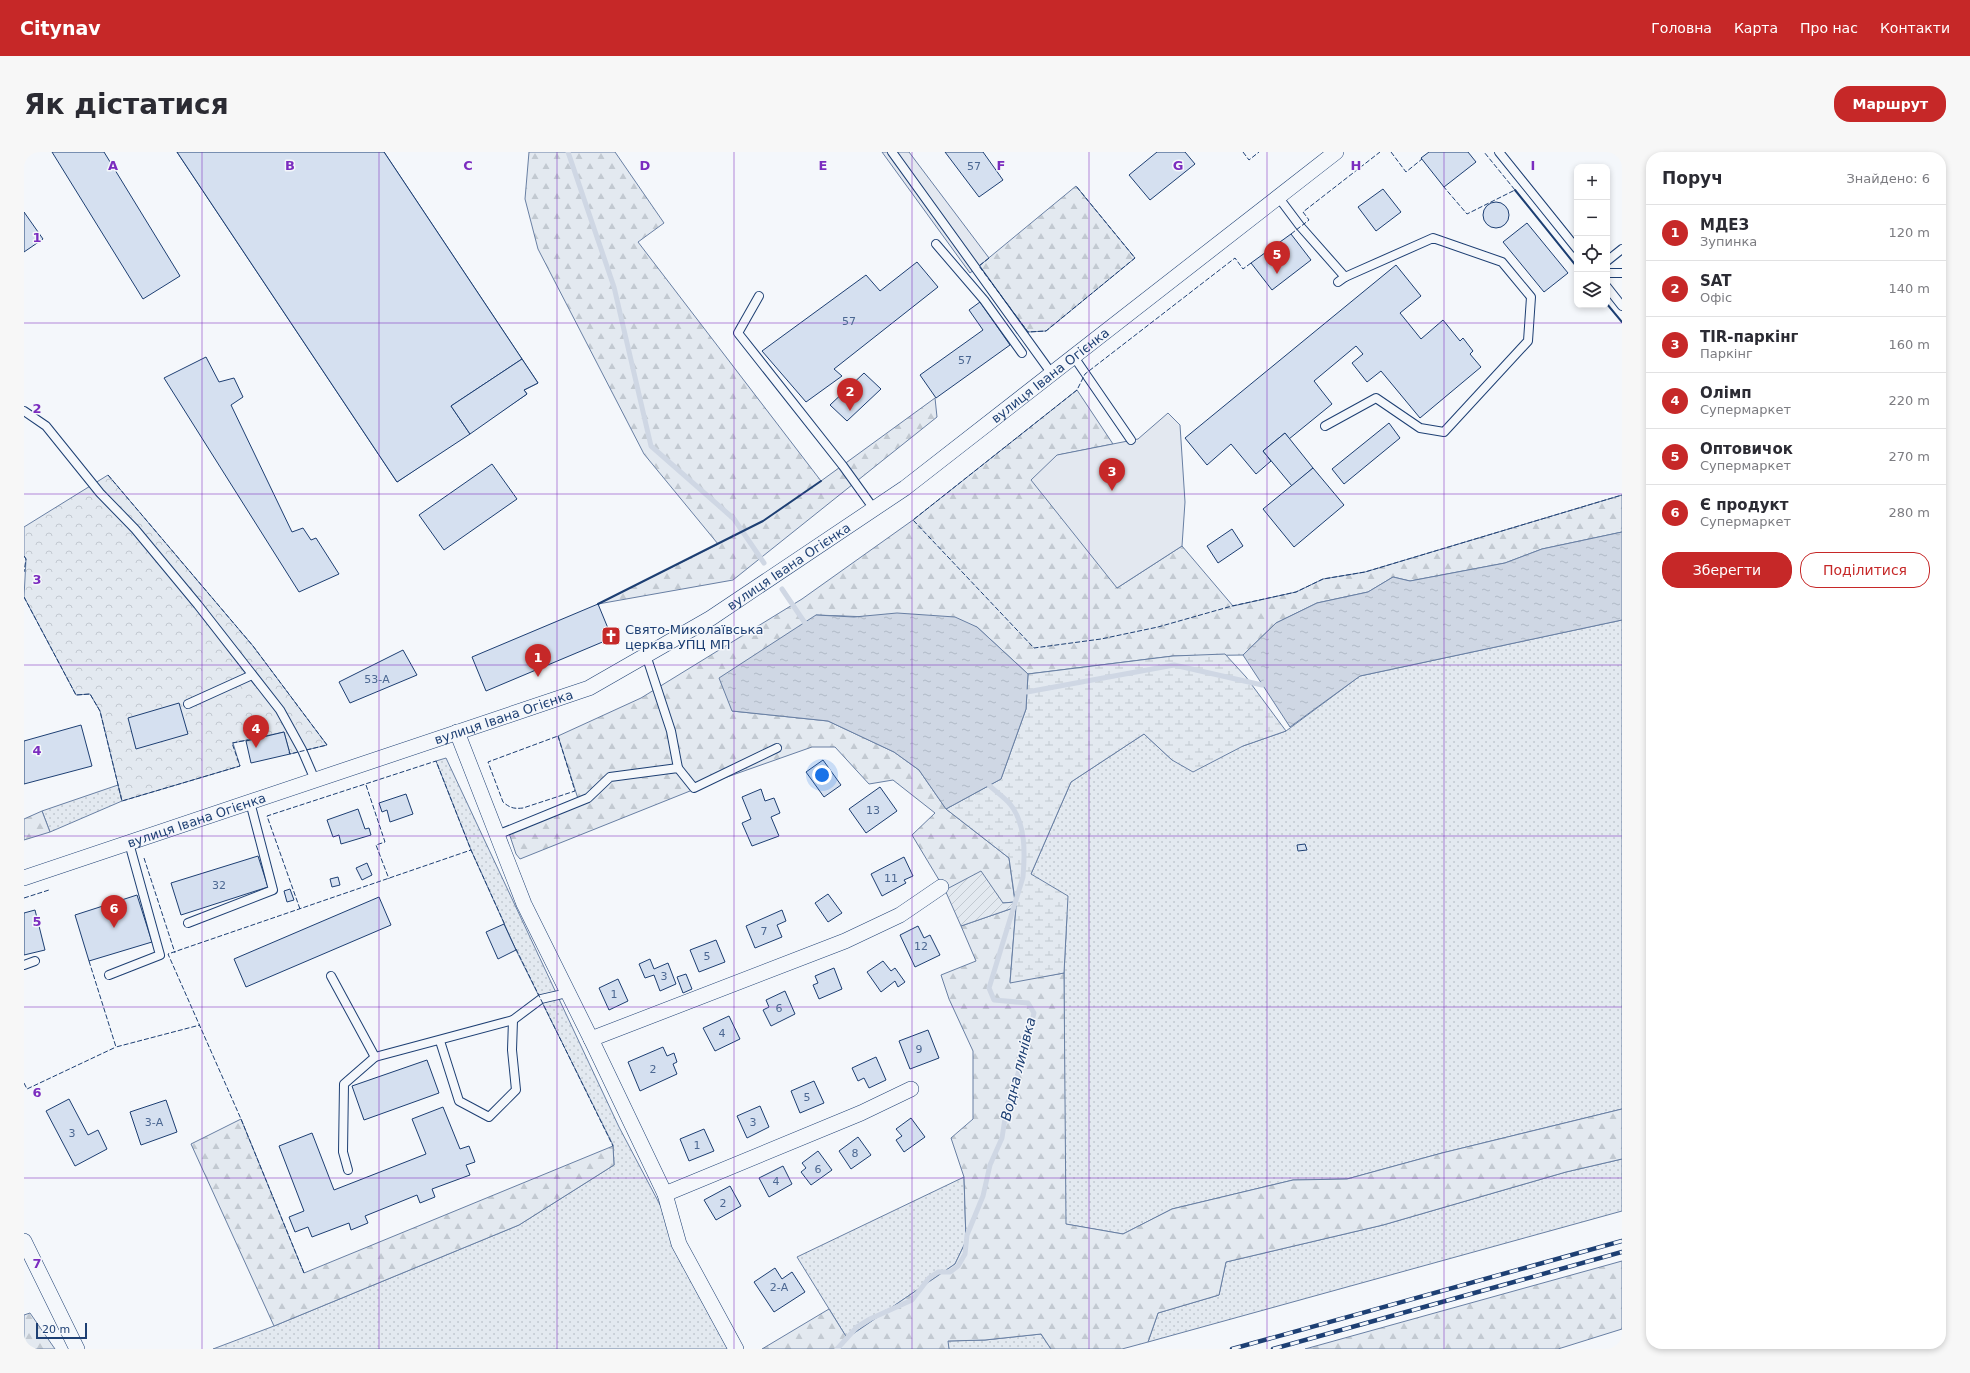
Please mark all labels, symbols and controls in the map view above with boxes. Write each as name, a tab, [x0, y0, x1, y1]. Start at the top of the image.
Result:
text: Citynav	[20, 17, 101, 39]
text: Головна	[1651, 20, 1712, 36]
text: Карта	[1734, 20, 1778, 36]
text: Про нас	[1800, 20, 1858, 36]
text: Контакти	[1880, 20, 1950, 36]
button: Маршрут	[1834, 86, 1946, 122]
text: Як дістатися	[24, 88, 229, 121]
text: A	[108, 158, 118, 173]
text: B	[285, 158, 295, 173]
text: C	[463, 158, 473, 173]
text: D	[640, 158, 651, 173]
text: E	[819, 158, 827, 173]
text: F	[997, 158, 1005, 173]
text: G	[1173, 158, 1183, 173]
text: H	[1351, 158, 1361, 173]
text: I	[1531, 158, 1535, 173]
house number: 57	[967, 160, 981, 173]
map controls	[1574, 164, 1610, 308]
button: +	[1574, 164, 1610, 200]
text: Поруч	[1662, 168, 1723, 188]
text: Знайдено: 6	[1847, 171, 1930, 186]
button: −	[1574, 200, 1610, 236]
text: МДЕЗ	[1700, 216, 1749, 234]
text: 1	[1670, 225, 1680, 240]
text: 120 m	[1888, 225, 1930, 240]
text: 1	[32, 230, 42, 245]
text: Зупинка	[1700, 234, 1757, 249]
button: locate	[1574, 236, 1610, 272]
pin: 5	[1264, 241, 1290, 274]
button: layers	[1574, 272, 1610, 308]
text: SAT	[1700, 272, 1731, 290]
text: 2	[1670, 281, 1680, 296]
text: 140 m	[1888, 281, 1930, 296]
text: Офіс	[1700, 290, 1732, 305]
house number: 57	[842, 315, 856, 328]
street label: вулиця Івана Огієнка	[988, 325, 1112, 426]
text: TIR-паркінг	[1700, 328, 1798, 346]
text: 3	[1670, 337, 1680, 352]
text: 160 m	[1888, 337, 1930, 352]
text: Паркінг	[1700, 346, 1753, 361]
house number: 57	[958, 354, 972, 367]
pin: 2	[837, 378, 863, 411]
text: Олімп	[1700, 384, 1752, 402]
text: 4	[1670, 393, 1680, 408]
text: 220 m	[1888, 393, 1930, 408]
text: 2	[32, 401, 42, 416]
text: Супермаркет	[1700, 402, 1791, 417]
text: Оптовичок	[1700, 440, 1793, 458]
text: 5	[1670, 449, 1680, 464]
text: 270 m	[1888, 449, 1930, 464]
pin: 3	[1099, 458, 1125, 491]
text: Супермаркет	[1700, 458, 1791, 473]
text: Є продукт	[1700, 496, 1788, 514]
text: 6	[1670, 505, 1680, 520]
text: 280 m	[1888, 505, 1930, 520]
text: Супермаркет	[1700, 514, 1791, 529]
street label: вулиця Івана Огієнка	[724, 520, 853, 613]
button: Зберегти	[1662, 552, 1792, 588]
button: Поділитися	[1800, 552, 1930, 588]
text: 3	[32, 572, 42, 587]
place label: Свято-Миколаївська церква УПЦ МП	[625, 622, 763, 652]
church icon: Свято-Миколаївська церква УПЦ МП	[600, 625, 622, 647]
pin: 1	[525, 644, 551, 677]
house number: 53-А	[364, 673, 390, 686]
street label: вулиця Івана Огієнка	[433, 687, 575, 747]
pin: 4	[243, 715, 269, 748]
text: 4	[32, 743, 42, 758]
your location	[812, 765, 832, 785]
street label: вулиця Івана Огієнка	[125, 790, 268, 851]
house number: 13	[866, 804, 880, 817]
house number: 11	[884, 872, 898, 885]
house number: 32	[212, 879, 226, 892]
pin: 6	[101, 895, 127, 928]
text: 5	[32, 914, 42, 929]
house number: 7	[761, 925, 768, 938]
house number: 12	[914, 940, 928, 953]
house number: 5	[704, 950, 711, 963]
house number: 3	[661, 970, 668, 983]
house number: 1	[611, 988, 618, 1001]
house number: 6	[776, 1002, 783, 1015]
water label: Водна линівка	[997, 1015, 1039, 1123]
house number: 4	[719, 1027, 726, 1040]
house number: 9	[916, 1043, 923, 1056]
house number: 2	[650, 1063, 657, 1076]
text: 6	[32, 1085, 42, 1100]
house number: 5	[804, 1091, 811, 1104]
house number: 3-А	[145, 1116, 164, 1129]
house number: 3	[750, 1116, 757, 1129]
house number: 3	[69, 1127, 76, 1140]
house number: 1	[694, 1139, 701, 1152]
house number: 8	[852, 1147, 859, 1160]
house number: 6	[815, 1163, 822, 1176]
house number: 4	[773, 1175, 780, 1188]
house number: 2	[720, 1197, 727, 1210]
text: 7	[32, 1256, 42, 1271]
house number: 2-А	[770, 1281, 789, 1294]
scale bar	[36, 1321, 87, 1340]
text: 20 m	[42, 1323, 70, 1336]

